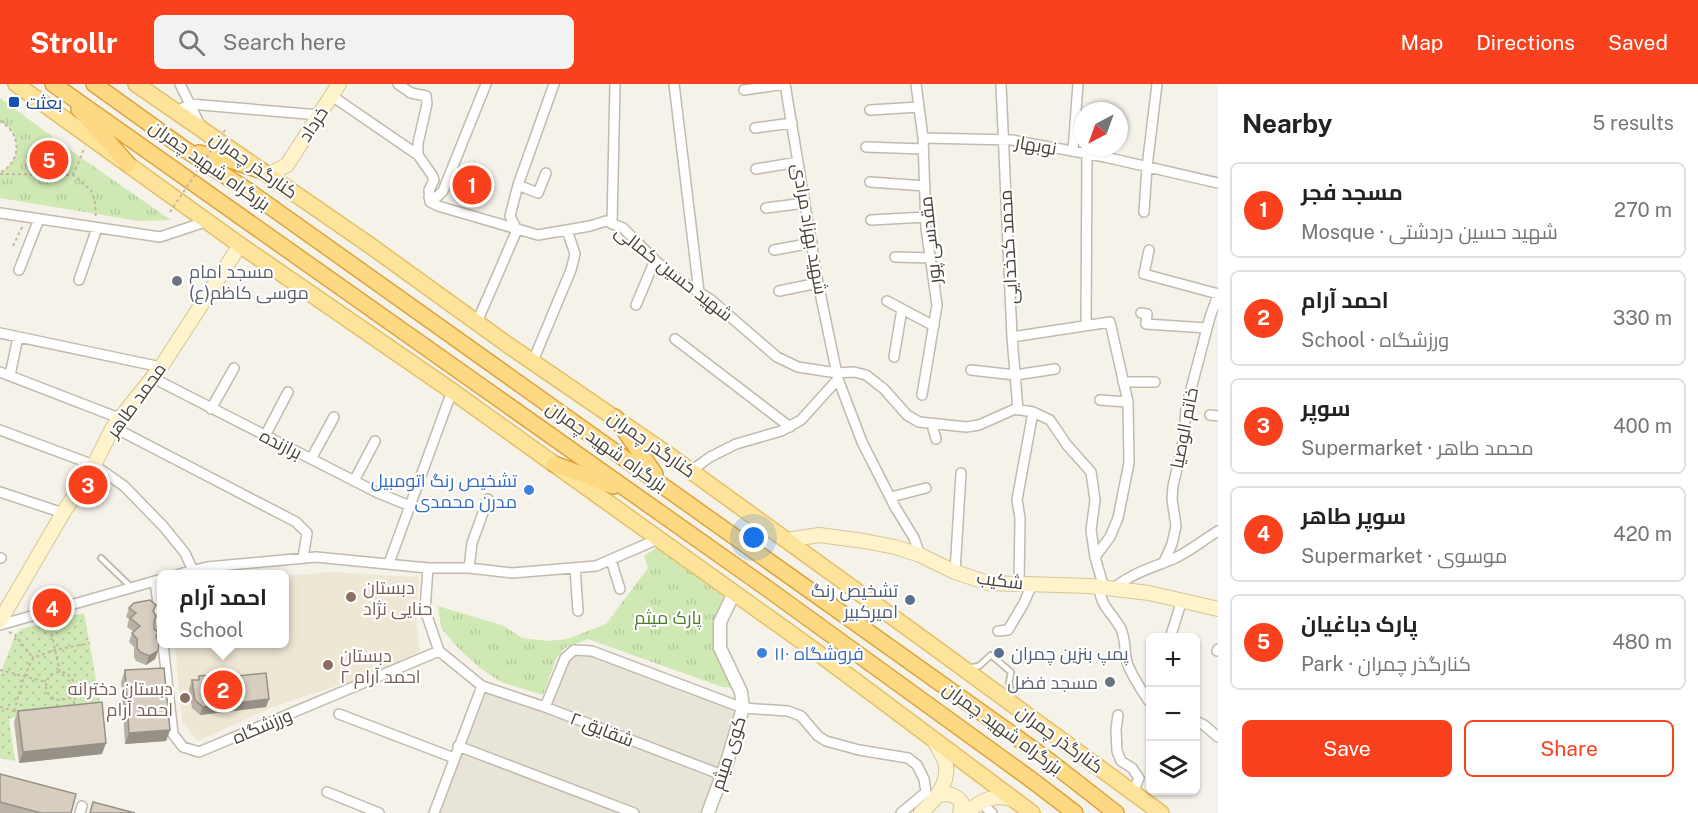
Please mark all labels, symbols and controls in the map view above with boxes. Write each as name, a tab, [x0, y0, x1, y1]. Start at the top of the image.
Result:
search box	[154, 15, 574, 69]
text: Strollr	[30, 26, 118, 59]
icon: search	[175, 26, 208, 59]
text: Search here	[223, 29, 346, 55]
text: Map	[1401, 30, 1443, 55]
text: Directions	[1476, 30, 1575, 55]
text: Saved	[1608, 30, 1668, 55]
place label: بعثت	[26, 92, 62, 113]
marker: بعثت	[7, 95, 21, 109]
north arrow	[1074, 102, 1128, 156]
street label: خرداد	[294, 103, 333, 146]
text: Nearby	[1242, 108, 1332, 139]
text: 5 results	[1592, 111, 1674, 135]
street label: بزرگراه شهید چمران	[144, 115, 274, 216]
street label: کنارگذر چمران	[205, 127, 302, 204]
street label: نوبهار	[1012, 131, 1058, 160]
pin: 5	[29, 138, 68, 182]
pin: 1	[452, 162, 492, 208]
street label: شهید بهزاد مرادی	[787, 162, 832, 296]
text: مسجد فجر	[1301, 179, 1403, 205]
street label: محمد کدخدایی	[995, 189, 1022, 305]
street label: مقدسی پور	[915, 195, 947, 286]
text: 1	[1259, 198, 1268, 222]
text: 270 m	[1614, 198, 1672, 222]
text: Mosque · شهید حسین دردشتی	[1301, 220, 1558, 244]
street label: شهید حسین کمالی	[610, 221, 737, 326]
place label: مسجد امام موسی کاظم(ع)	[189, 261, 309, 305]
marker: مسجد امام موسی کاظم(ع)	[170, 274, 184, 288]
text: احمد آرام	[1301, 287, 1389, 313]
text: 2	[1257, 306, 1270, 330]
text: 330 m	[1613, 306, 1672, 330]
text: School · ورزشگاه	[1301, 328, 1449, 352]
street label: محمد طاهر	[101, 359, 171, 443]
street label: خاتم الوصیا	[1166, 386, 1204, 471]
text: سوپر	[1301, 395, 1351, 421]
street label: بزرگراه شهید چمران	[541, 396, 671, 497]
street label: کنارگذر چمران	[603, 406, 700, 483]
text: 3	[1257, 414, 1270, 438]
text: 400 m	[1613, 414, 1672, 438]
street label: برازنده	[256, 424, 306, 464]
text: Supermarket · محمد طاهر	[1301, 436, 1534, 460]
pin: 3	[68, 462, 107, 508]
place label: تشخیص رنگ اتومبیل مدرن محمدی	[371, 470, 517, 513]
marker: تشخیص رنگ اتومبیل مدرن محمدی	[522, 483, 536, 497]
text: سوپر طاهر	[1301, 503, 1406, 529]
text: 4	[1257, 522, 1270, 546]
text: 420 m	[1613, 522, 1672, 546]
your location	[739, 523, 768, 552]
text: Supermarket · موسوی	[1301, 544, 1507, 568]
street label: شکیب	[976, 567, 1024, 593]
popup	[157, 570, 289, 648]
place label: دبستان حنایی نژاد	[363, 577, 432, 620]
place label: تشخیص رنگ امیرکبیر	[811, 580, 898, 623]
text: احمد آرام	[179, 584, 267, 610]
pin: 4	[32, 586, 72, 630]
marker: دبستان حنایی نژاد	[344, 590, 358, 604]
marker: تشخیص رنگ امیرکبیر	[903, 593, 917, 607]
park label: پارک میثم	[634, 607, 702, 630]
text: پارک دباغیان	[1301, 611, 1417, 637]
text: School	[179, 618, 244, 642]
text: 5	[1257, 630, 1270, 654]
text: 480 m	[1612, 630, 1672, 654]
map controls	[1146, 633, 1200, 795]
button: +	[1146, 633, 1200, 687]
place label: فروشگاه ۱۱۰	[774, 643, 864, 665]
place label: پمپ بنزین چمران	[1011, 643, 1129, 666]
place label: دبستان احمد آرام ۲	[340, 645, 421, 689]
marker: فروشگاه ۱۱۰	[755, 646, 769, 660]
marker: پمپ بنزین چمران	[992, 646, 1006, 660]
text: Park · کنارگذر چمران	[1301, 652, 1471, 676]
marker: دبستان احمد آرام ۲	[321, 658, 335, 672]
pin: 2	[204, 668, 242, 712]
place label: مسجد فضل	[1007, 672, 1098, 694]
marker: مسجد فضل	[1103, 675, 1117, 689]
place label: دبستان دخترانه احمد آرام	[68, 678, 173, 722]
street label: بزرگراه شهید چمران	[938, 678, 1067, 780]
button: −	[1146, 687, 1200, 741]
marker: دبستان دخترانه احمد آرام	[178, 691, 192, 705]
street label: کنارگذر چمران	[1011, 701, 1107, 779]
street label: ورزشگاه	[229, 704, 295, 749]
street label: شقایق ۲	[566, 707, 637, 753]
street label: کوی میثم	[706, 714, 752, 793]
button: Save	[1242, 720, 1452, 777]
button: Share	[1464, 720, 1674, 777]
button: layers	[1146, 741, 1200, 795]

